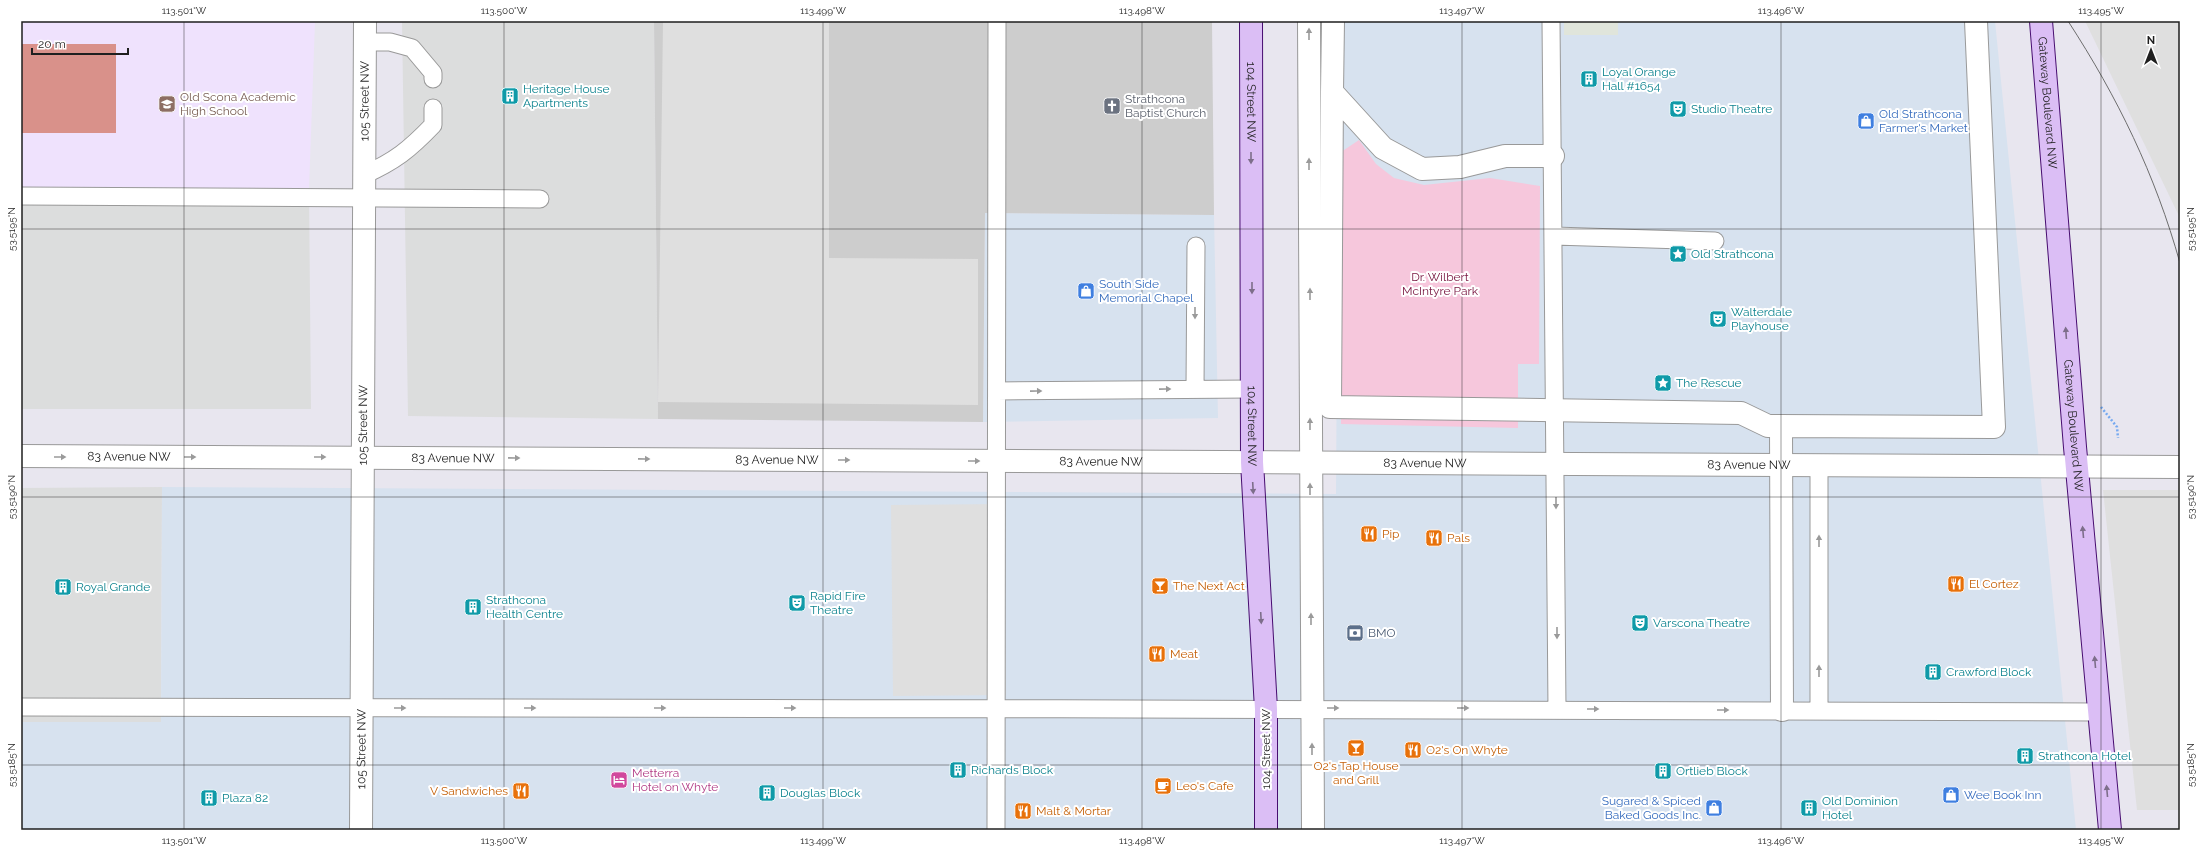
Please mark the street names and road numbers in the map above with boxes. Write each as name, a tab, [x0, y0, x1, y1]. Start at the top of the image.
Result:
street label: Gateway Boulevard NW	[2035, 36, 2060, 170]
street label: 105 Street NW	[357, 60, 372, 141]
street label: 104 Street NW	[1244, 62, 1258, 143]
street label: Gateway Boulevard NW	[2061, 359, 2086, 493]
street label: 105 Street NW	[356, 384, 370, 465]
street label: 104 Street NW	[1245, 386, 1259, 467]
street label: 83 Avenue NW	[87, 449, 171, 464]
street label: 83 Avenue NW	[411, 451, 495, 465]
street label: 83 Avenue NW	[735, 453, 819, 467]
street label: 83 Avenue NW	[1059, 454, 1143, 469]
street label: 83 Avenue NW	[1383, 456, 1467, 470]
street label: 83 Avenue NW	[1707, 458, 1791, 472]
street label: 105 Street NW	[354, 708, 369, 789]
street label: 104 Street NW	[1259, 708, 1273, 789]

